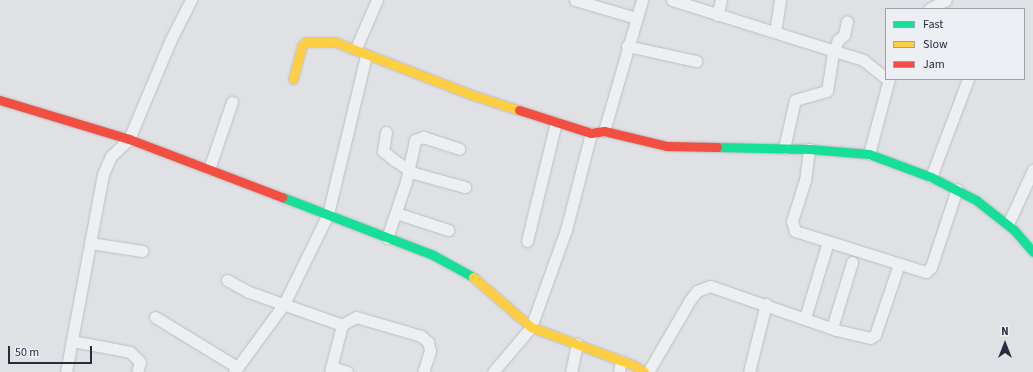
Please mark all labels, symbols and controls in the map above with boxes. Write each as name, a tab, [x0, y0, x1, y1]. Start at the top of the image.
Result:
legend	[885, 8, 1025, 80]
text: Fast	[923, 16, 943, 33]
text: Slow	[923, 36, 948, 53]
text: Jam	[923, 56, 945, 73]
north arrow	[985, 324, 1025, 364]
text: N	[1001, 324, 1009, 339]
scale bar	[10, 338, 94, 364]
text: 50 m	[15, 344, 39, 361]

